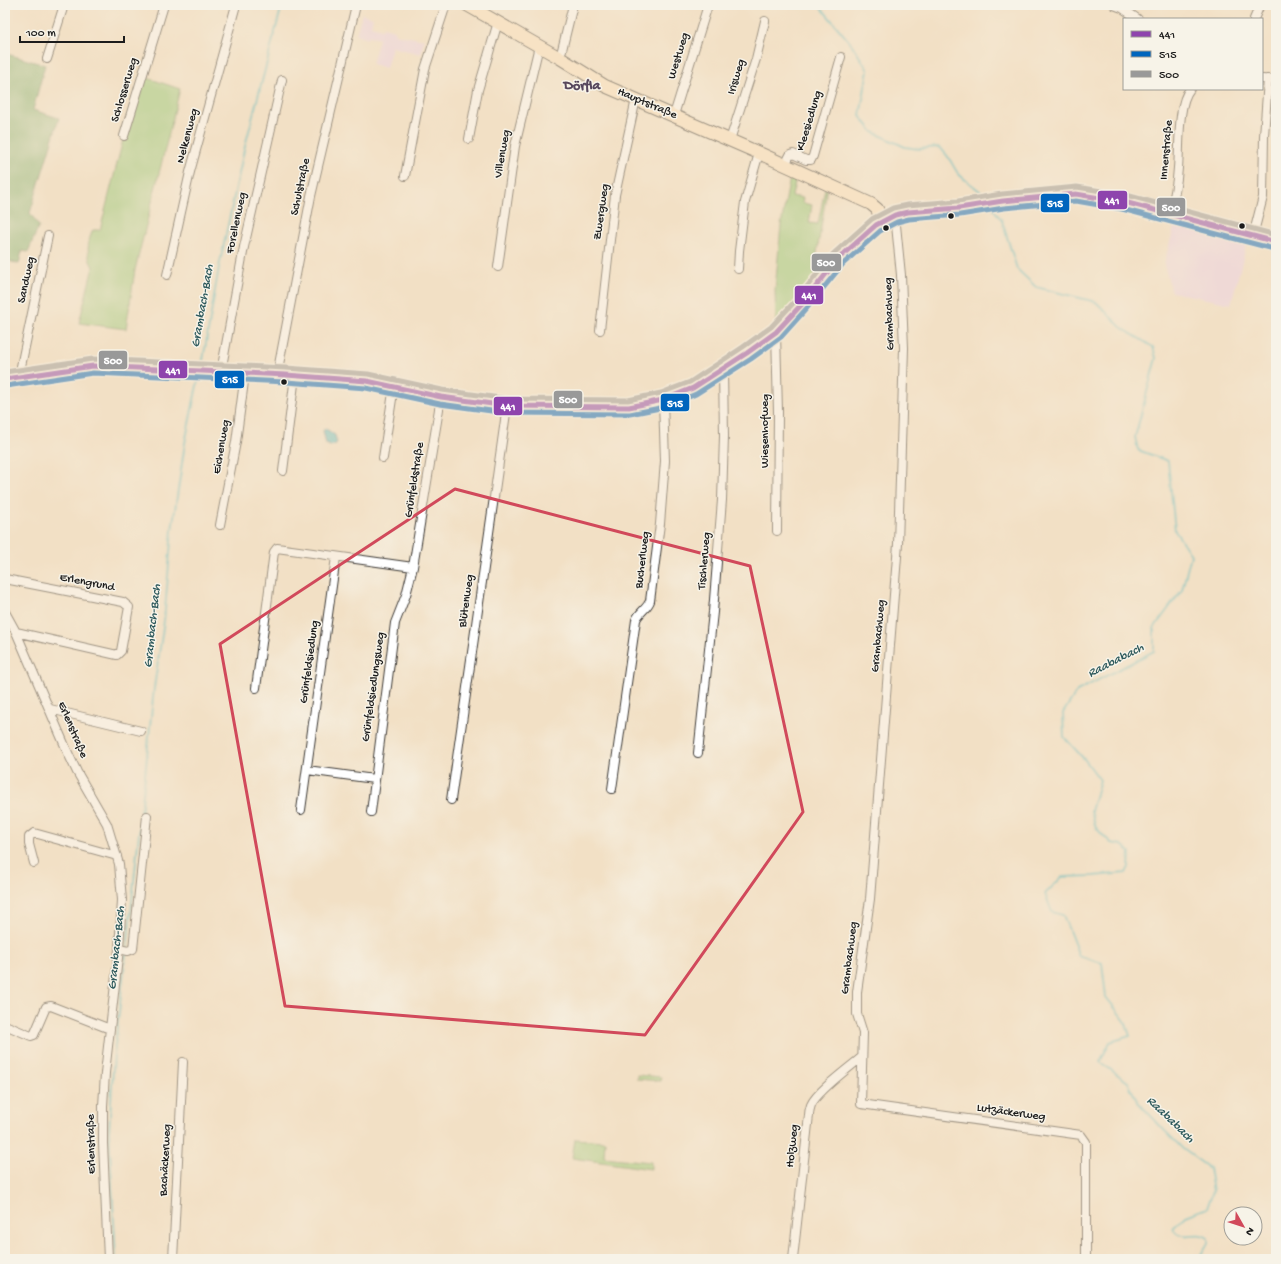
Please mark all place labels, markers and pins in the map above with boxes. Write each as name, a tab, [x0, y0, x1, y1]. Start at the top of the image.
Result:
unlabelled marker	[946, 211, 956, 221]
unlabelled marker	[1237, 221, 1247, 231]
unlabelled marker	[881, 223, 891, 233]
unlabelled marker	[279, 377, 289, 387]

